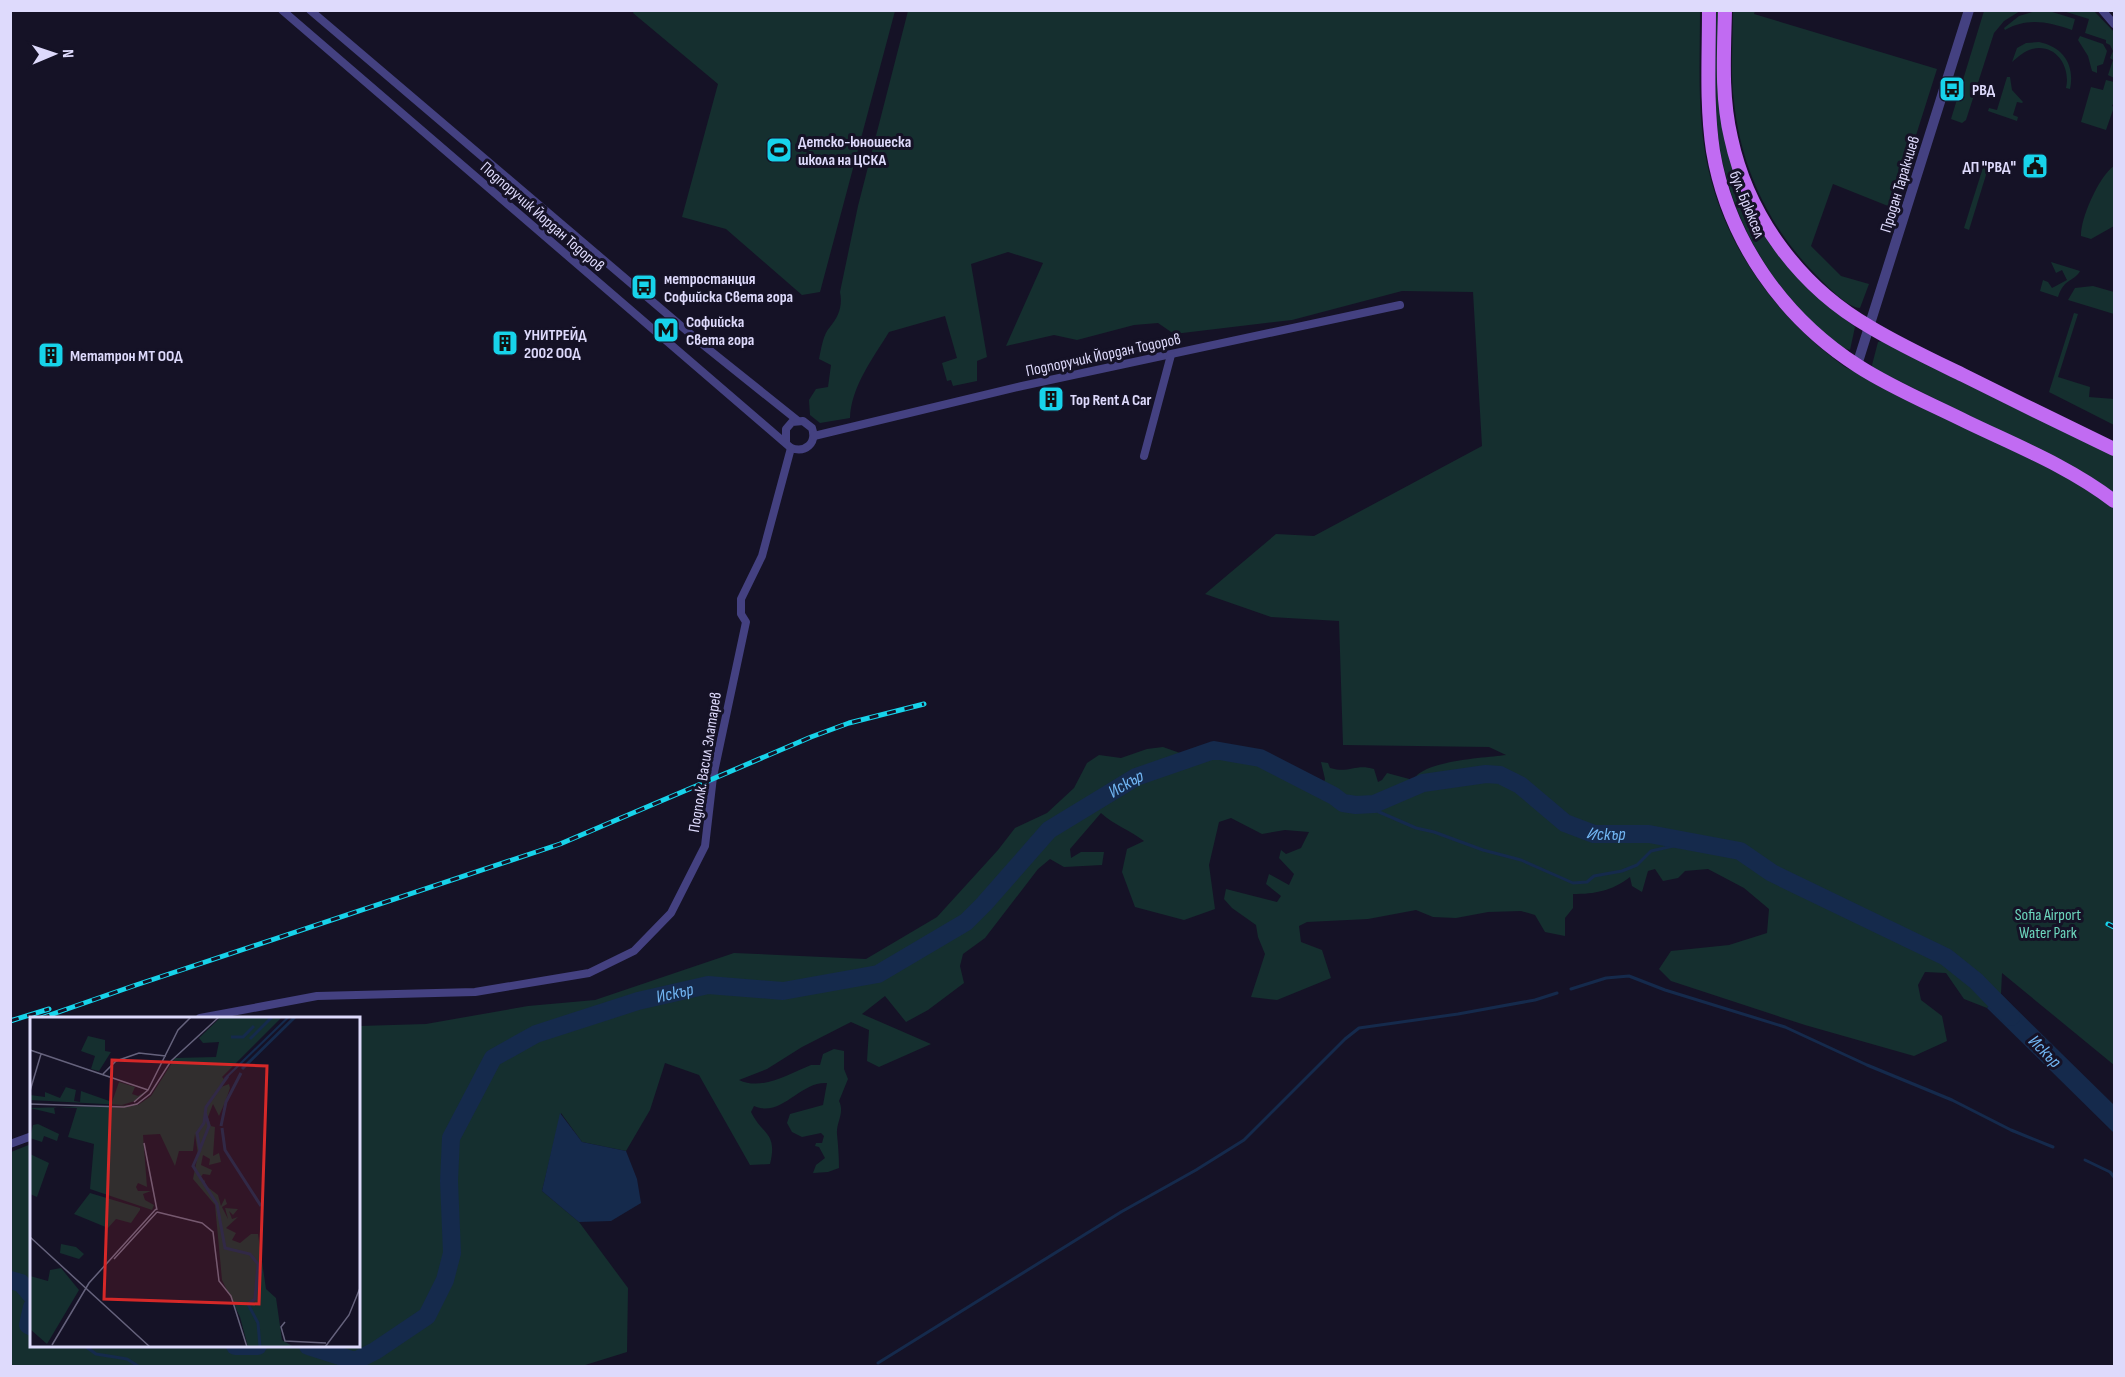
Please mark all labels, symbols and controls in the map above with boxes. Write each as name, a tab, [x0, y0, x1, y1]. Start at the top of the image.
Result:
north arrow	[24, 24, 84, 84]
text: N	[58, 49, 77, 58]
bus stop icon: РВД	[1937, 74, 1967, 104]
place label: РВД	[1972, 81, 1996, 100]
place label: Детско-юношеска школа на ЦСКА	[798, 133, 911, 170]
street label: Продан Таракчиев	[1877, 134, 1924, 235]
sports icon: Детско-юношеска школа на ЦСКА	[764, 135, 794, 165]
public building icon: ДП "РВД"	[2020, 151, 2050, 181]
street label: Подпоручик Йордан Тодоров	[476, 158, 608, 276]
place label: ДП "РВД"	[1962, 158, 2016, 177]
street label: бул. Брюксел	[1725, 168, 1769, 241]
place label: метростанция Софийска Света гора	[664, 270, 793, 307]
bus stop icon: метростанция Софийска Света гора	[629, 272, 659, 302]
place label: Софийска Света гора	[686, 313, 754, 350]
metro station icon: Софийска Света гора	[651, 315, 681, 345]
place label: УНИТРЕЙД 2002 ООД	[524, 326, 587, 363]
building icon: УНИТРЕЙД 2002 ООД	[490, 328, 520, 358]
street label: Подпоручик Йордан Тодоров	[1024, 330, 1183, 381]
building icon: Метатрон МТ ООД	[36, 340, 66, 370]
place label: Метатрон МТ ООД	[70, 347, 183, 366]
building icon: Top Rent A Car	[1036, 384, 1066, 414]
place label: Top Rent A Car	[1070, 391, 1152, 410]
street label: Подполк. Васил Златарев	[685, 691, 726, 834]
water label: Искър	[1104, 765, 1147, 802]
water label: Искър	[1584, 822, 1626, 846]
park label: Sofia Airport Water Park	[2015, 906, 2081, 943]
water label: Искър	[654, 979, 696, 1008]
inset map	[30, 1017, 360, 1347]
water label: Искър	[2024, 1031, 2066, 1073]

